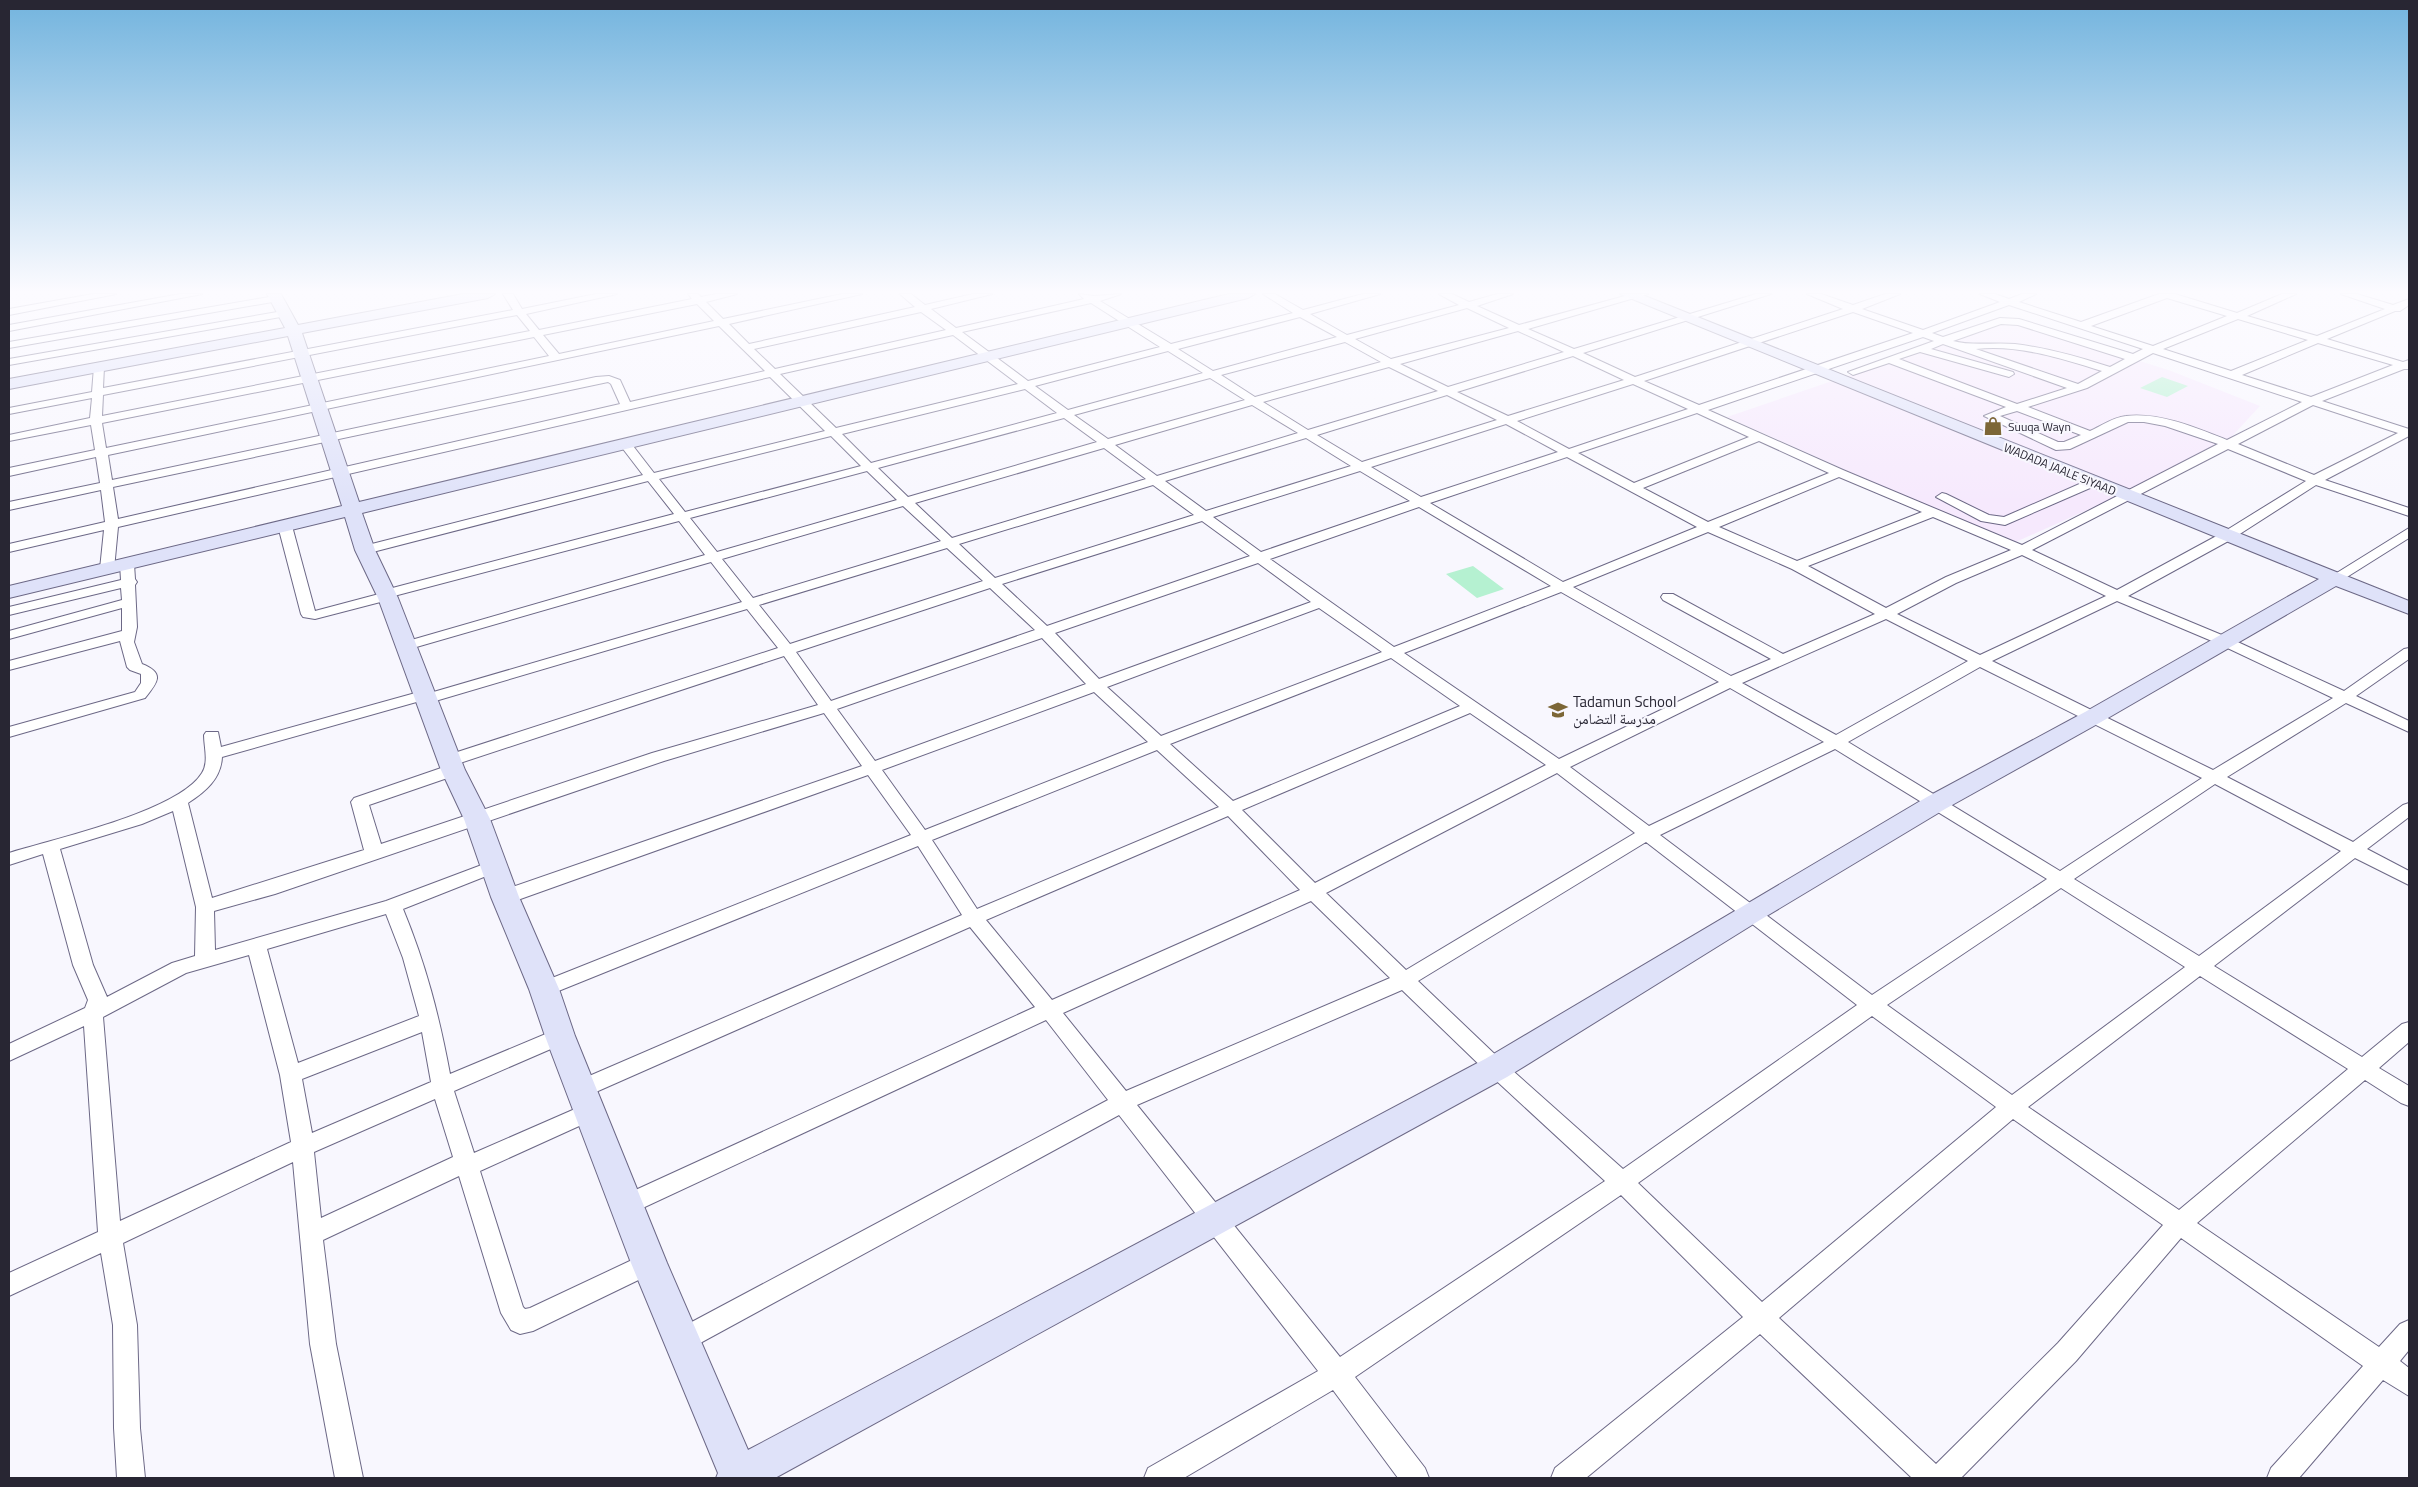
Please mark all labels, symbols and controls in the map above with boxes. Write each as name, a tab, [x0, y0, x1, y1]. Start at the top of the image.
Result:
shop icon: Suuqa Wayn	[1982, 415, 2004, 437]
place label: Suuqa Wayn	[2008, 417, 2071, 436]
street label: WADADA JAALE SIYAAD	[2001, 438, 2119, 500]
place label: Tadamun School مدرسة التضامن	[1573, 690, 1676, 730]
school or university icon: Tadamun School مدرسة التضامن	[1547, 699, 1569, 721]

